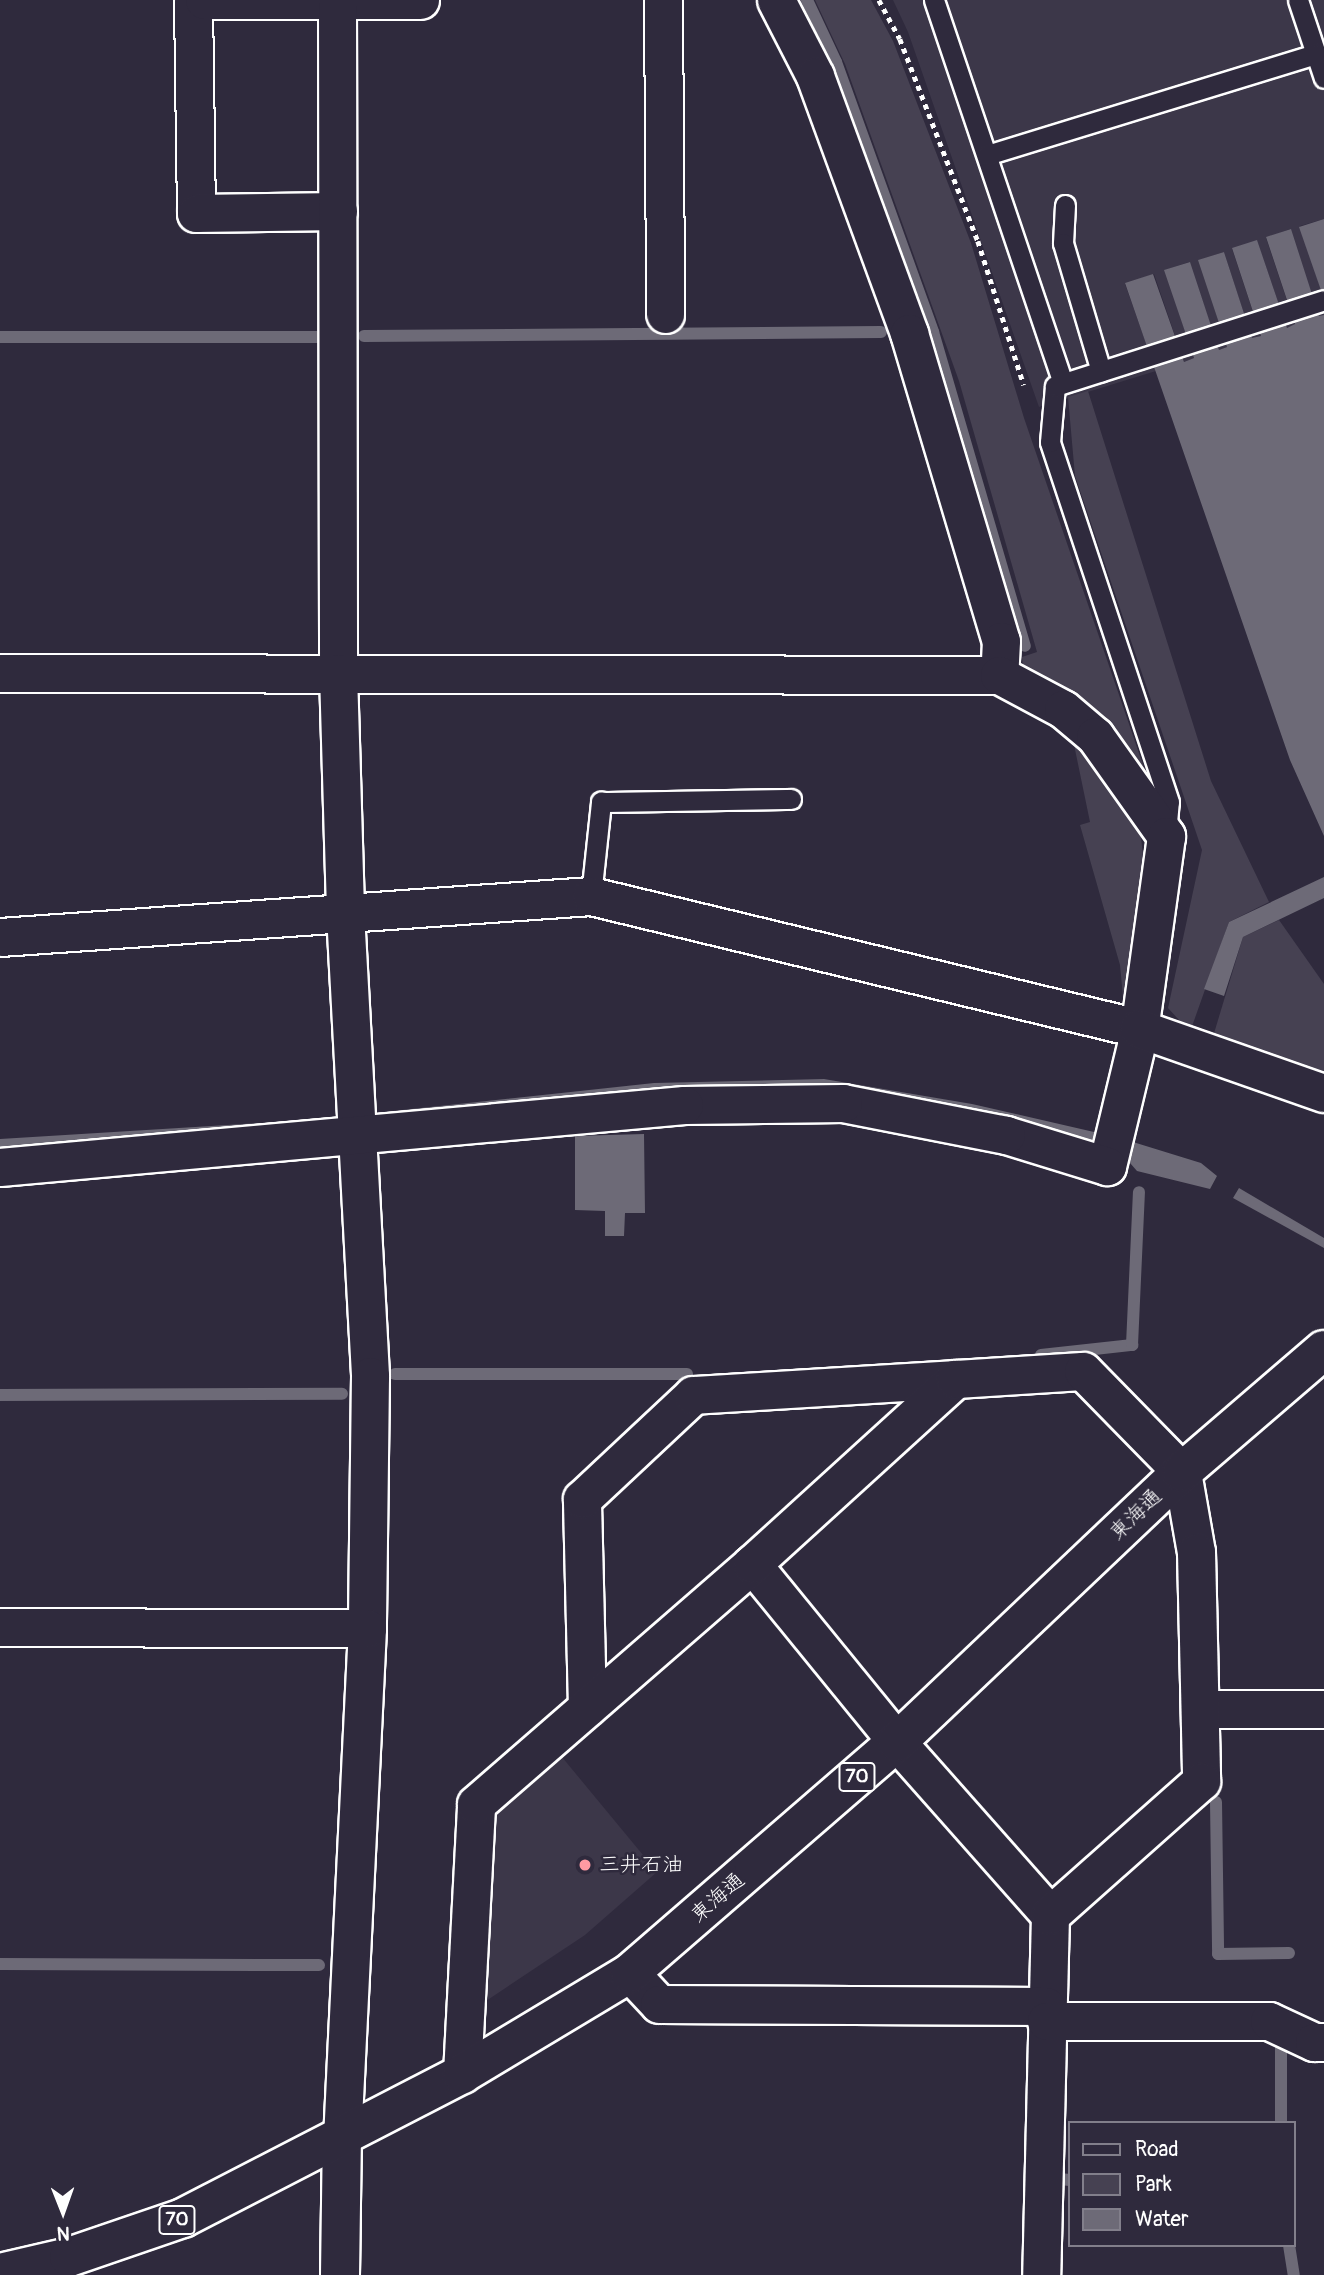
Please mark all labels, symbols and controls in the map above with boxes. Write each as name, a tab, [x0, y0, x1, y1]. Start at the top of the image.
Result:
street label: 東海通	[1105, 1484, 1167, 1546]
road number: 70	[838, 1762, 876, 1792]
place label: 三井石油	[599, 1852, 683, 1878]
marker: 三井石油	[577, 1857, 593, 1873]
street label: 東海通	[686, 1868, 750, 1928]
legend	[1068, 2121, 1296, 2247]
text: Road	[1135, 2136, 1179, 2163]
text: Park	[1135, 2171, 1172, 2198]
north arrow	[28, 2177, 98, 2247]
road number: 70	[158, 2204, 196, 2236]
text: Water	[1135, 2206, 1188, 2233]
text: N	[57, 2221, 70, 2245]

